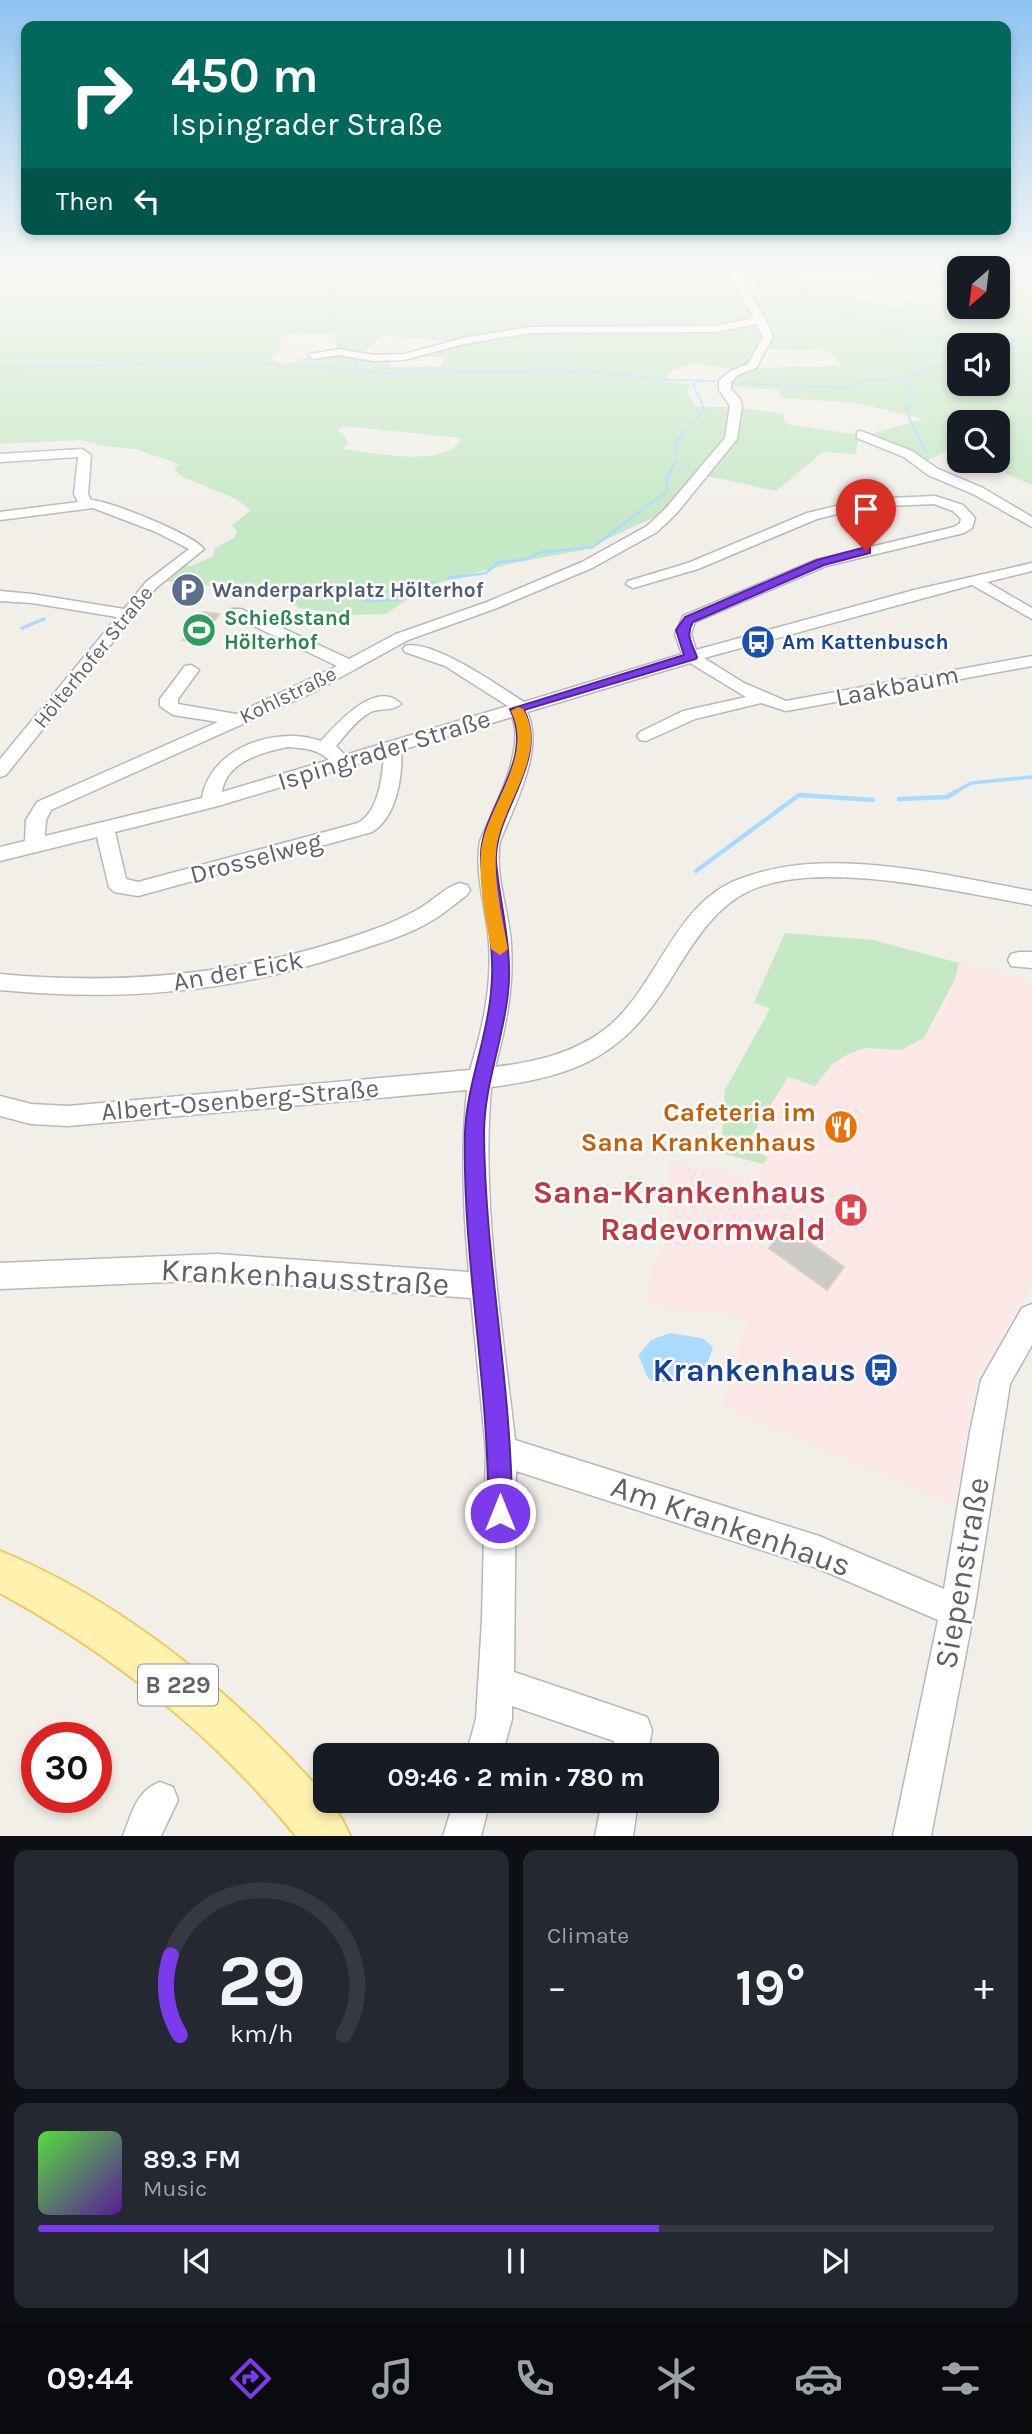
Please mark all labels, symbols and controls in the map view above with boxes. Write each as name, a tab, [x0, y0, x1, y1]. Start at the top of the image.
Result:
text: 450 m	[171, 47, 319, 104]
icon: right	[56, 49, 147, 140]
text: Ispingrader Straße	[171, 106, 443, 143]
icon: left	[128, 182, 166, 220]
text: Then	[56, 186, 114, 217]
north arrow	[947, 256, 1010, 318]
map controls	[947, 256, 1010, 473]
button: sound	[947, 333, 1010, 396]
button: search	[947, 410, 1010, 473]
pin	[836, 479, 896, 551]
icon: arrive	[847, 490, 885, 528]
parking icon: Wanderparkplatz Hölterhof	[169, 571, 207, 609]
place label: Wanderparkplatz Hölterhof	[212, 578, 484, 602]
street label: Hölterhofer Straße	[28, 581, 158, 733]
place label: Schießstand Hölterhof	[224, 606, 351, 654]
sports icon: Schießstand Hölterhof	[180, 611, 218, 649]
bus stop icon: Am Kattenbusch	[739, 623, 777, 661]
place label: Am Kattenbusch	[782, 630, 949, 654]
street label: Laakbaum	[833, 659, 961, 713]
street label: Kohlstraße	[236, 661, 340, 729]
street label: Ispingrader Straße	[274, 703, 494, 797]
street label: Drosselweg	[187, 825, 326, 891]
street label: An der Eick	[171, 944, 305, 998]
street label: Albert-Osenberg-Straße	[100, 1072, 380, 1128]
place label: Cafeteria im Sana Krankenhaus	[581, 1097, 816, 1158]
restaurant icon: Cafeteria im Sana Krankenhaus	[822, 1108, 860, 1146]
place label: Sana-Krankenhaus Radevormwald	[533, 1174, 826, 1248]
hospital icon: Sana-Krankenhaus Radevormwald	[832, 1191, 870, 1229]
street label: Krankenhausstraße	[160, 1251, 450, 1303]
bus stop icon: Krankenhaus	[862, 1351, 900, 1389]
place label: Krankenhaus	[652, 1352, 856, 1389]
street label: Am Krankenhaus	[606, 1468, 856, 1584]
street label: Siepenstraße	[927, 1474, 997, 1672]
position arrow	[463, 1476, 537, 1550]
road number: B 229	[138, 1665, 218, 1706]
speed limit sign: 30	[21, 1722, 112, 1813]
text: 09:46 · 2 min · 780 m	[387, 1762, 645, 1793]
text: Climate	[547, 1922, 629, 1949]
text: 29	[217, 1939, 306, 2024]
text: 19°	[735, 1957, 806, 2018]
text: −	[547, 1965, 567, 2010]
text: +	[974, 1965, 994, 2010]
text: km/h	[230, 2019, 293, 2048]
text: 89.3 FM	[143, 2144, 241, 2175]
text: Music	[143, 2175, 207, 2202]
icon: previous	[178, 2242, 216, 2280]
icon: pause	[497, 2242, 535, 2280]
icon: next	[816, 2242, 854, 2280]
icon: directions	[226, 2354, 275, 2403]
icon: music	[368, 2354, 417, 2403]
icon: phone	[510, 2354, 559, 2403]
icon: climate	[652, 2354, 701, 2403]
icon: car	[794, 2354, 843, 2403]
icon: filters	[936, 2354, 985, 2403]
text: 09:44	[47, 2360, 133, 2397]

